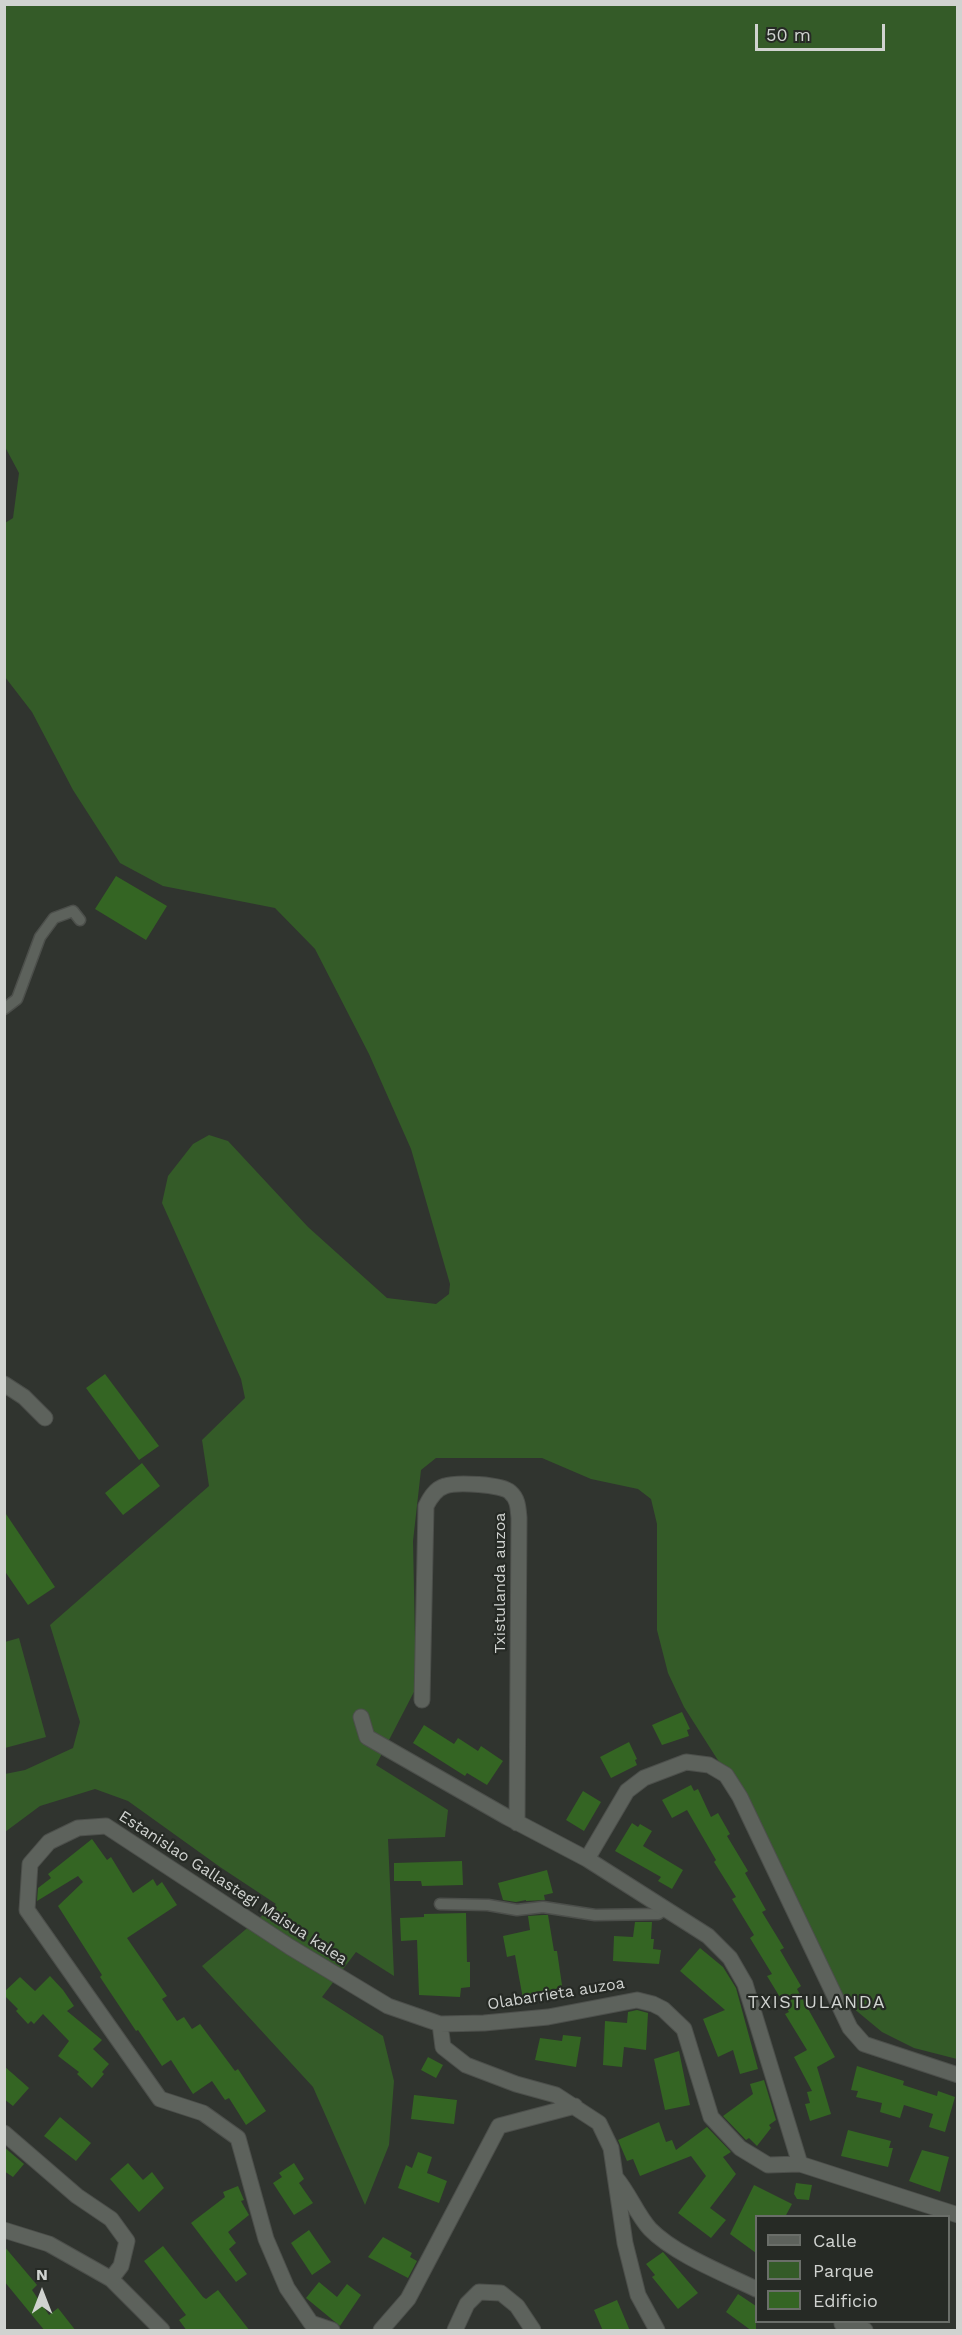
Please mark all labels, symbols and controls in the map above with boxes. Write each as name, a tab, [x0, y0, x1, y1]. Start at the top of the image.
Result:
scale bar	[758, 12, 888, 50]
text: 50 m	[766, 24, 811, 45]
street label: Txistulanda auzoa	[490, 1513, 510, 1653]
street label: Estanislao Gallastegi Maisua kalea	[115, 1807, 351, 1969]
street label: Olabarrieta auzoa	[486, 1974, 626, 2014]
district label: TXISTULANDA	[748, 1992, 886, 2014]
legend	[755, 2215, 950, 2323]
text: Calle	[813, 2230, 857, 2251]
text: Parque	[813, 2260, 874, 2281]
north arrow	[12, 2263, 72, 2323]
text: N	[36, 2265, 48, 2284]
text: Edificio	[813, 2290, 878, 2311]

